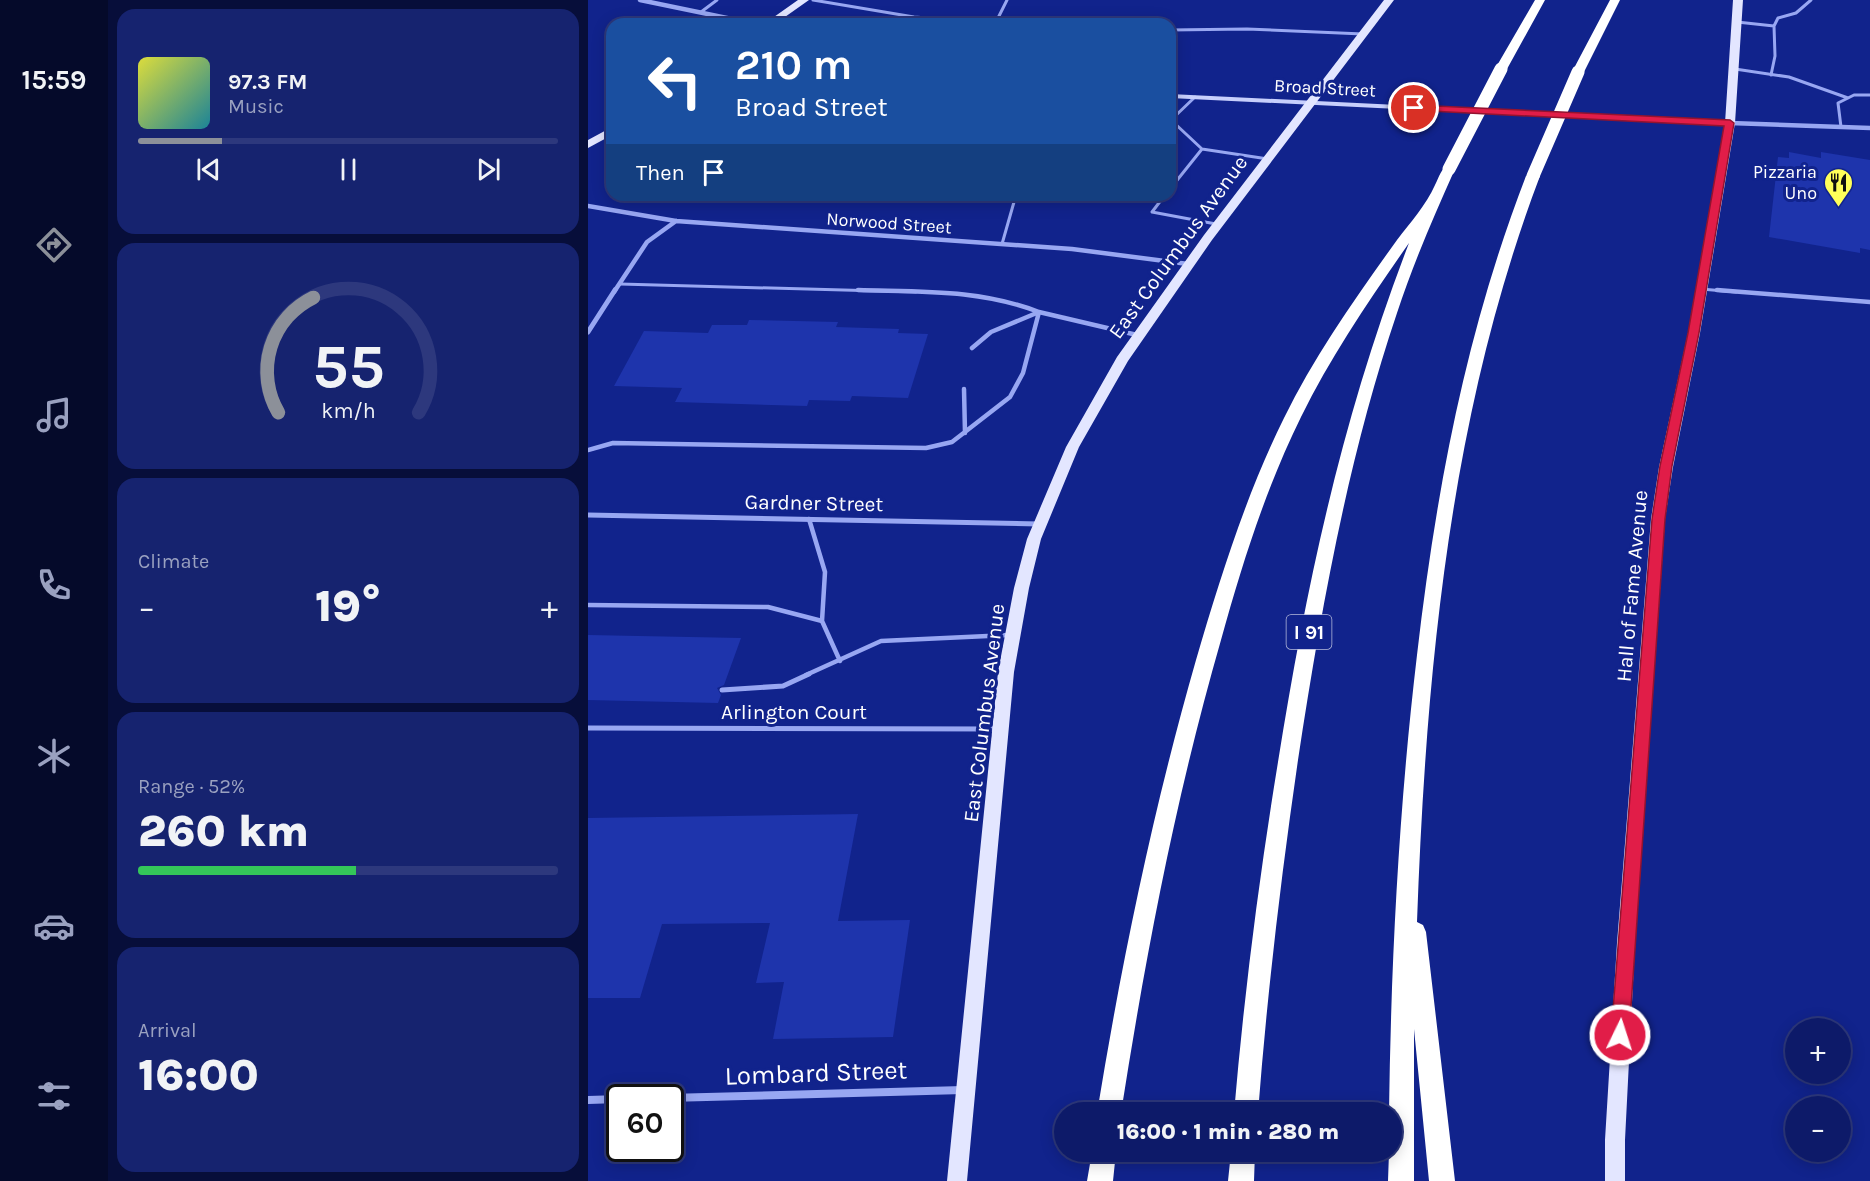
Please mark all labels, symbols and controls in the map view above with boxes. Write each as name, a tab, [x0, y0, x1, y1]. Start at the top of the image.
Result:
text: 210 m	[735, 40, 852, 90]
icon: left	[636, 42, 714, 120]
text: 15:59	[22, 64, 86, 96]
text: 97.3 FM	[228, 69, 308, 95]
street label: Broad Street	[1274, 74, 1377, 102]
pin	[1388, 82, 1439, 133]
text: Broad Street	[735, 91, 888, 123]
icon: arrive	[1397, 91, 1430, 124]
text: Music	[228, 95, 284, 118]
street label: East Columbus Avenue	[1104, 151, 1252, 343]
icon: previous	[192, 153, 225, 186]
icon: pause	[332, 153, 365, 186]
icon: next	[472, 153, 505, 186]
icon: arrive	[697, 156, 730, 189]
text: Then	[636, 160, 685, 186]
place label: Pizzaria Uno	[1753, 161, 1817, 204]
restaurant icon: Pizzaria Uno	[1822, 166, 1854, 208]
street label: Norwood Street	[826, 208, 953, 238]
icon: directions	[33, 224, 75, 266]
text: 55	[312, 330, 384, 403]
icon: music	[33, 394, 75, 436]
text: km/h	[321, 399, 375, 424]
street label: Hall of Fame Avenue	[1612, 489, 1652, 683]
street label: Gardner Street	[744, 490, 884, 516]
text: Climate	[138, 550, 209, 573]
icon: phone	[33, 564, 75, 606]
text: 19°	[315, 580, 381, 632]
text: −	[138, 588, 155, 626]
text: +	[541, 588, 558, 626]
street label: East Columbus Avenue	[959, 602, 1009, 824]
road number: I 91	[1286, 615, 1332, 649]
street label: Arlington Court	[721, 700, 867, 724]
icon: climate	[33, 735, 75, 777]
text: Range · 52%	[138, 775, 245, 798]
text: 260 km	[138, 805, 309, 857]
icon: car	[33, 905, 75, 947]
position arrow	[1588, 1003, 1652, 1067]
map controls	[1785, 1018, 1851, 1162]
button: +	[1785, 1018, 1851, 1084]
text: Arrival	[138, 1019, 197, 1042]
text: 16:00	[138, 1049, 259, 1101]
street label: Lombard Street	[724, 1054, 908, 1092]
icon: filters	[33, 1075, 75, 1117]
speed limit sign: 60	[606, 1084, 684, 1162]
button: −	[1785, 1096, 1851, 1162]
text: 16:00 · 1 min · 280 m	[1117, 1119, 1339, 1145]

